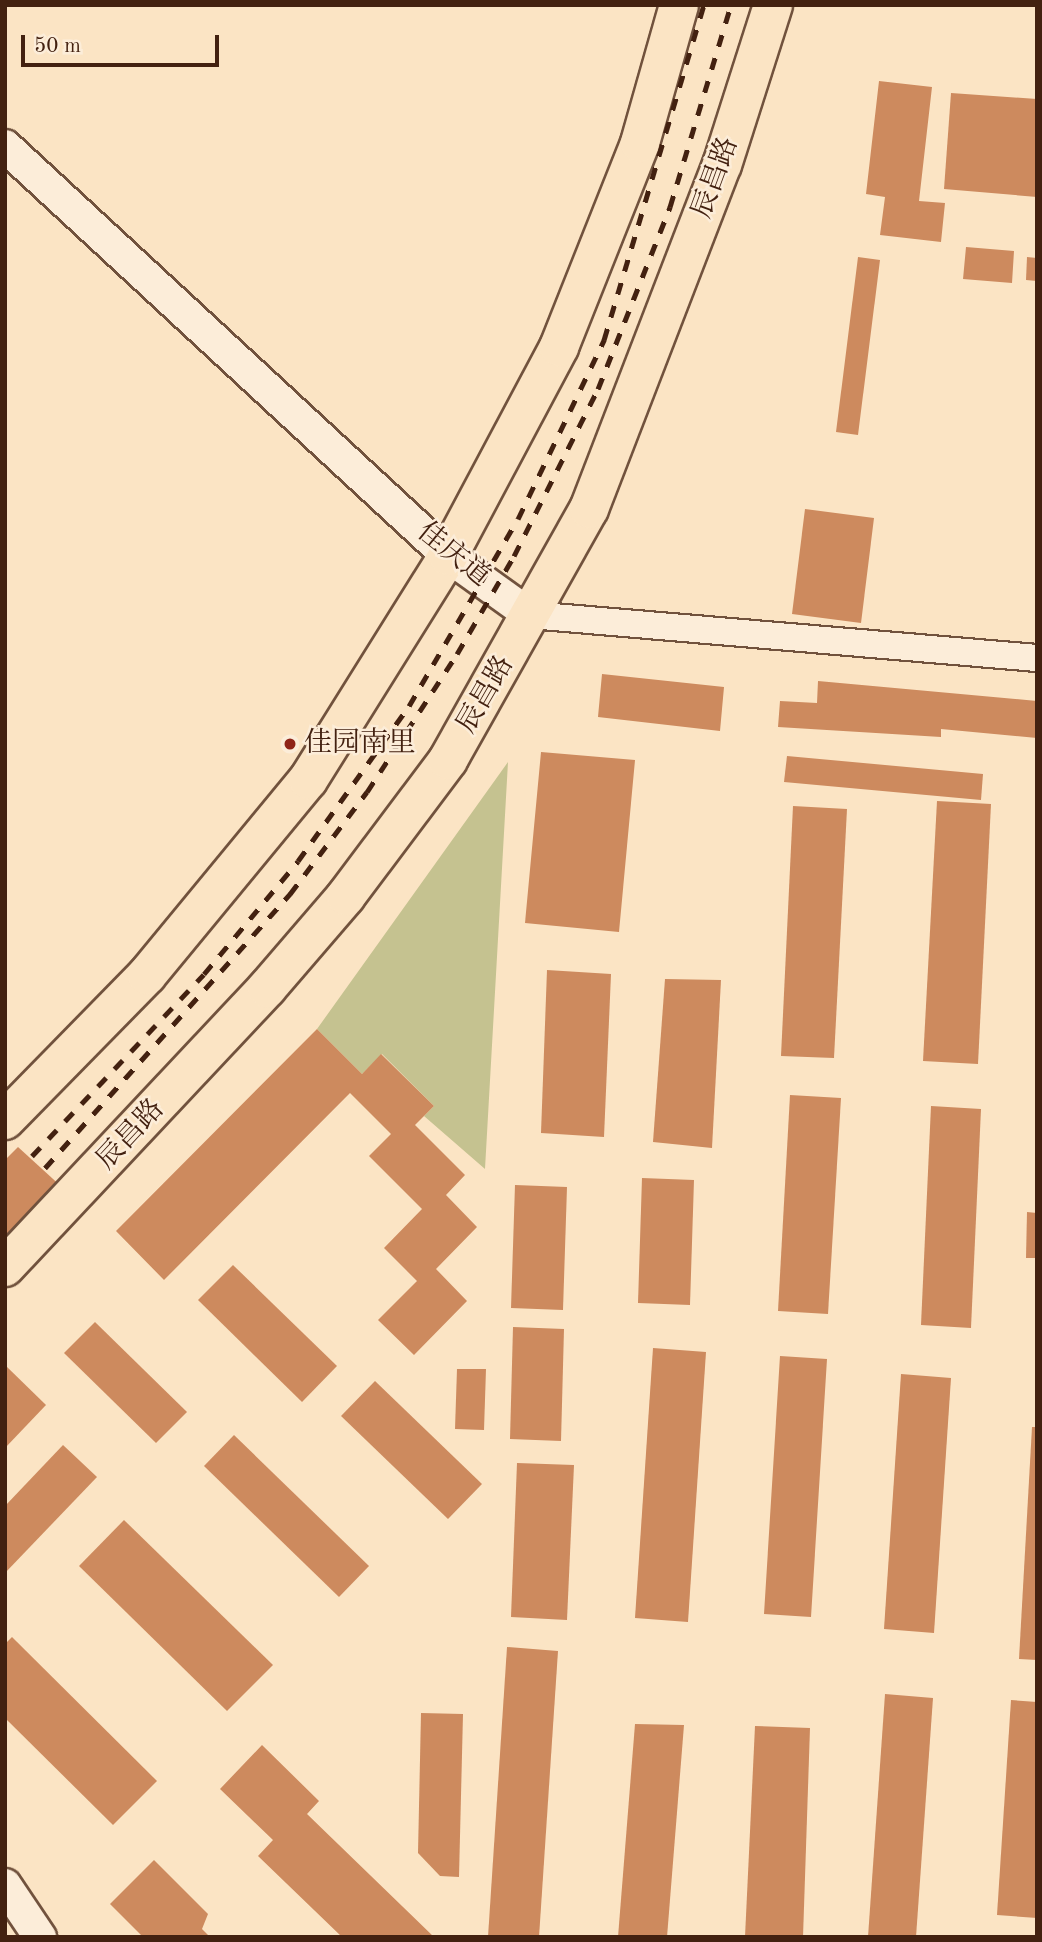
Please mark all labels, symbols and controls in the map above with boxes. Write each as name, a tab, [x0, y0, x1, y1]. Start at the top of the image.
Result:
scale bar	[24, 21, 222, 65]
text: 50 m	[34, 36, 81, 57]
street label: 辰昌路	[686, 133, 746, 223]
street label: 佳庆道	[410, 516, 496, 594]
street label: 辰昌路	[450, 650, 522, 740]
place label: 佳园南里	[304, 727, 416, 761]
marker: 佳园南里	[282, 736, 298, 752]
street label: 辰昌路	[90, 1093, 172, 1177]

